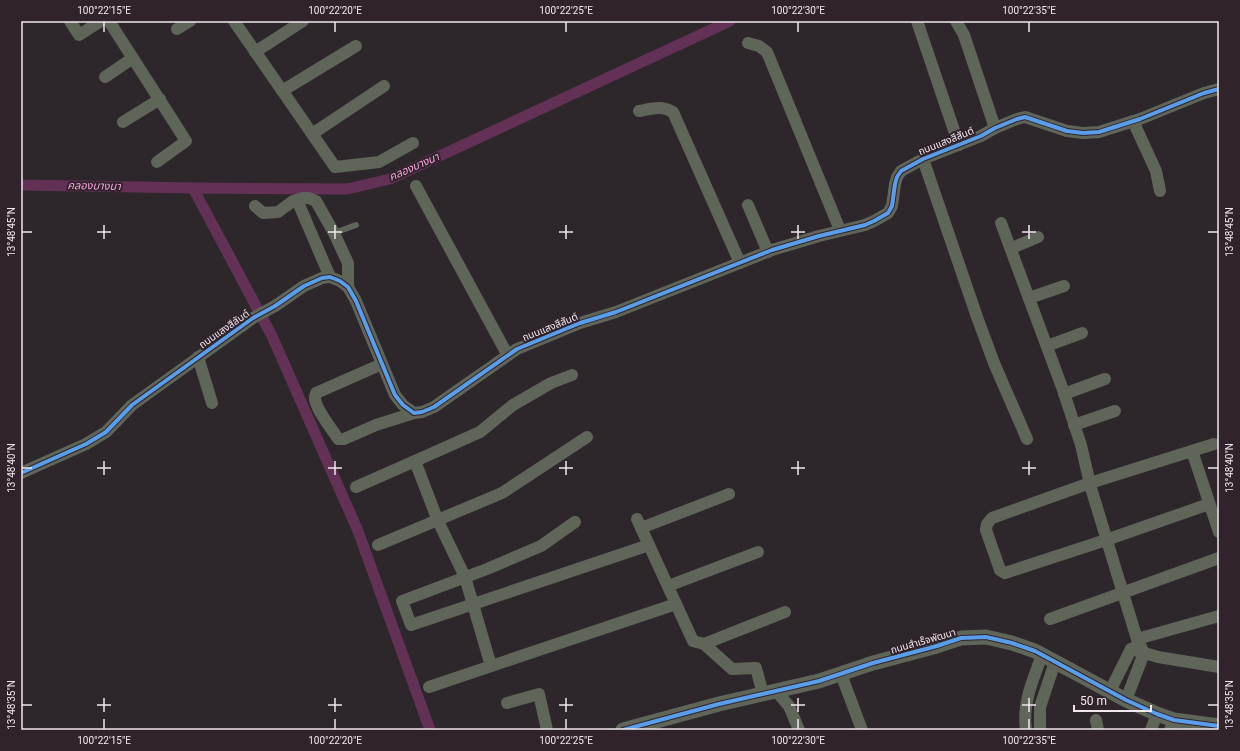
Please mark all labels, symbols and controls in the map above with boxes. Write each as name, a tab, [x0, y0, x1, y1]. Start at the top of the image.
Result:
text: 100°22'15"E	[77, 5, 131, 16]
text: 100°22'20"E	[308, 5, 362, 16]
text: 100°22'25"E	[539, 5, 593, 16]
text: 100°22'30"E	[771, 5, 825, 16]
text: 100°22'35"E	[1002, 5, 1056, 16]
street label: ถนนแสงสีสันต์	[917, 125, 975, 157]
water label: คลองบางนา	[387, 150, 442, 184]
water label: คลองบางนา	[67, 179, 121, 193]
text: 13°48'45"N	[6, 207, 17, 257]
text: 13°48'45"N	[1224, 207, 1235, 257]
street label: ถนนแสงสีสันต์	[197, 308, 251, 350]
street label: ถนนแสงสีสันต์	[521, 311, 579, 343]
text: 13°48'40"N	[6, 443, 17, 493]
text: 13°48'40"N	[1224, 443, 1235, 493]
street label: ถนนสำเร็จพัฒนา	[889, 625, 957, 656]
text: 13°48'35"N	[6, 680, 17, 730]
text: 13°48'35"N	[1224, 680, 1235, 730]
scale bar	[1074, 687, 1151, 713]
text: 50 m	[1080, 694, 1107, 708]
text: 100°22'15"E	[77, 735, 131, 746]
text: 100°22'20"E	[308, 735, 362, 746]
text: 100°22'25"E	[539, 735, 593, 746]
text: 100°22'30"E	[771, 735, 825, 746]
text: 100°22'35"E	[1002, 735, 1056, 746]

